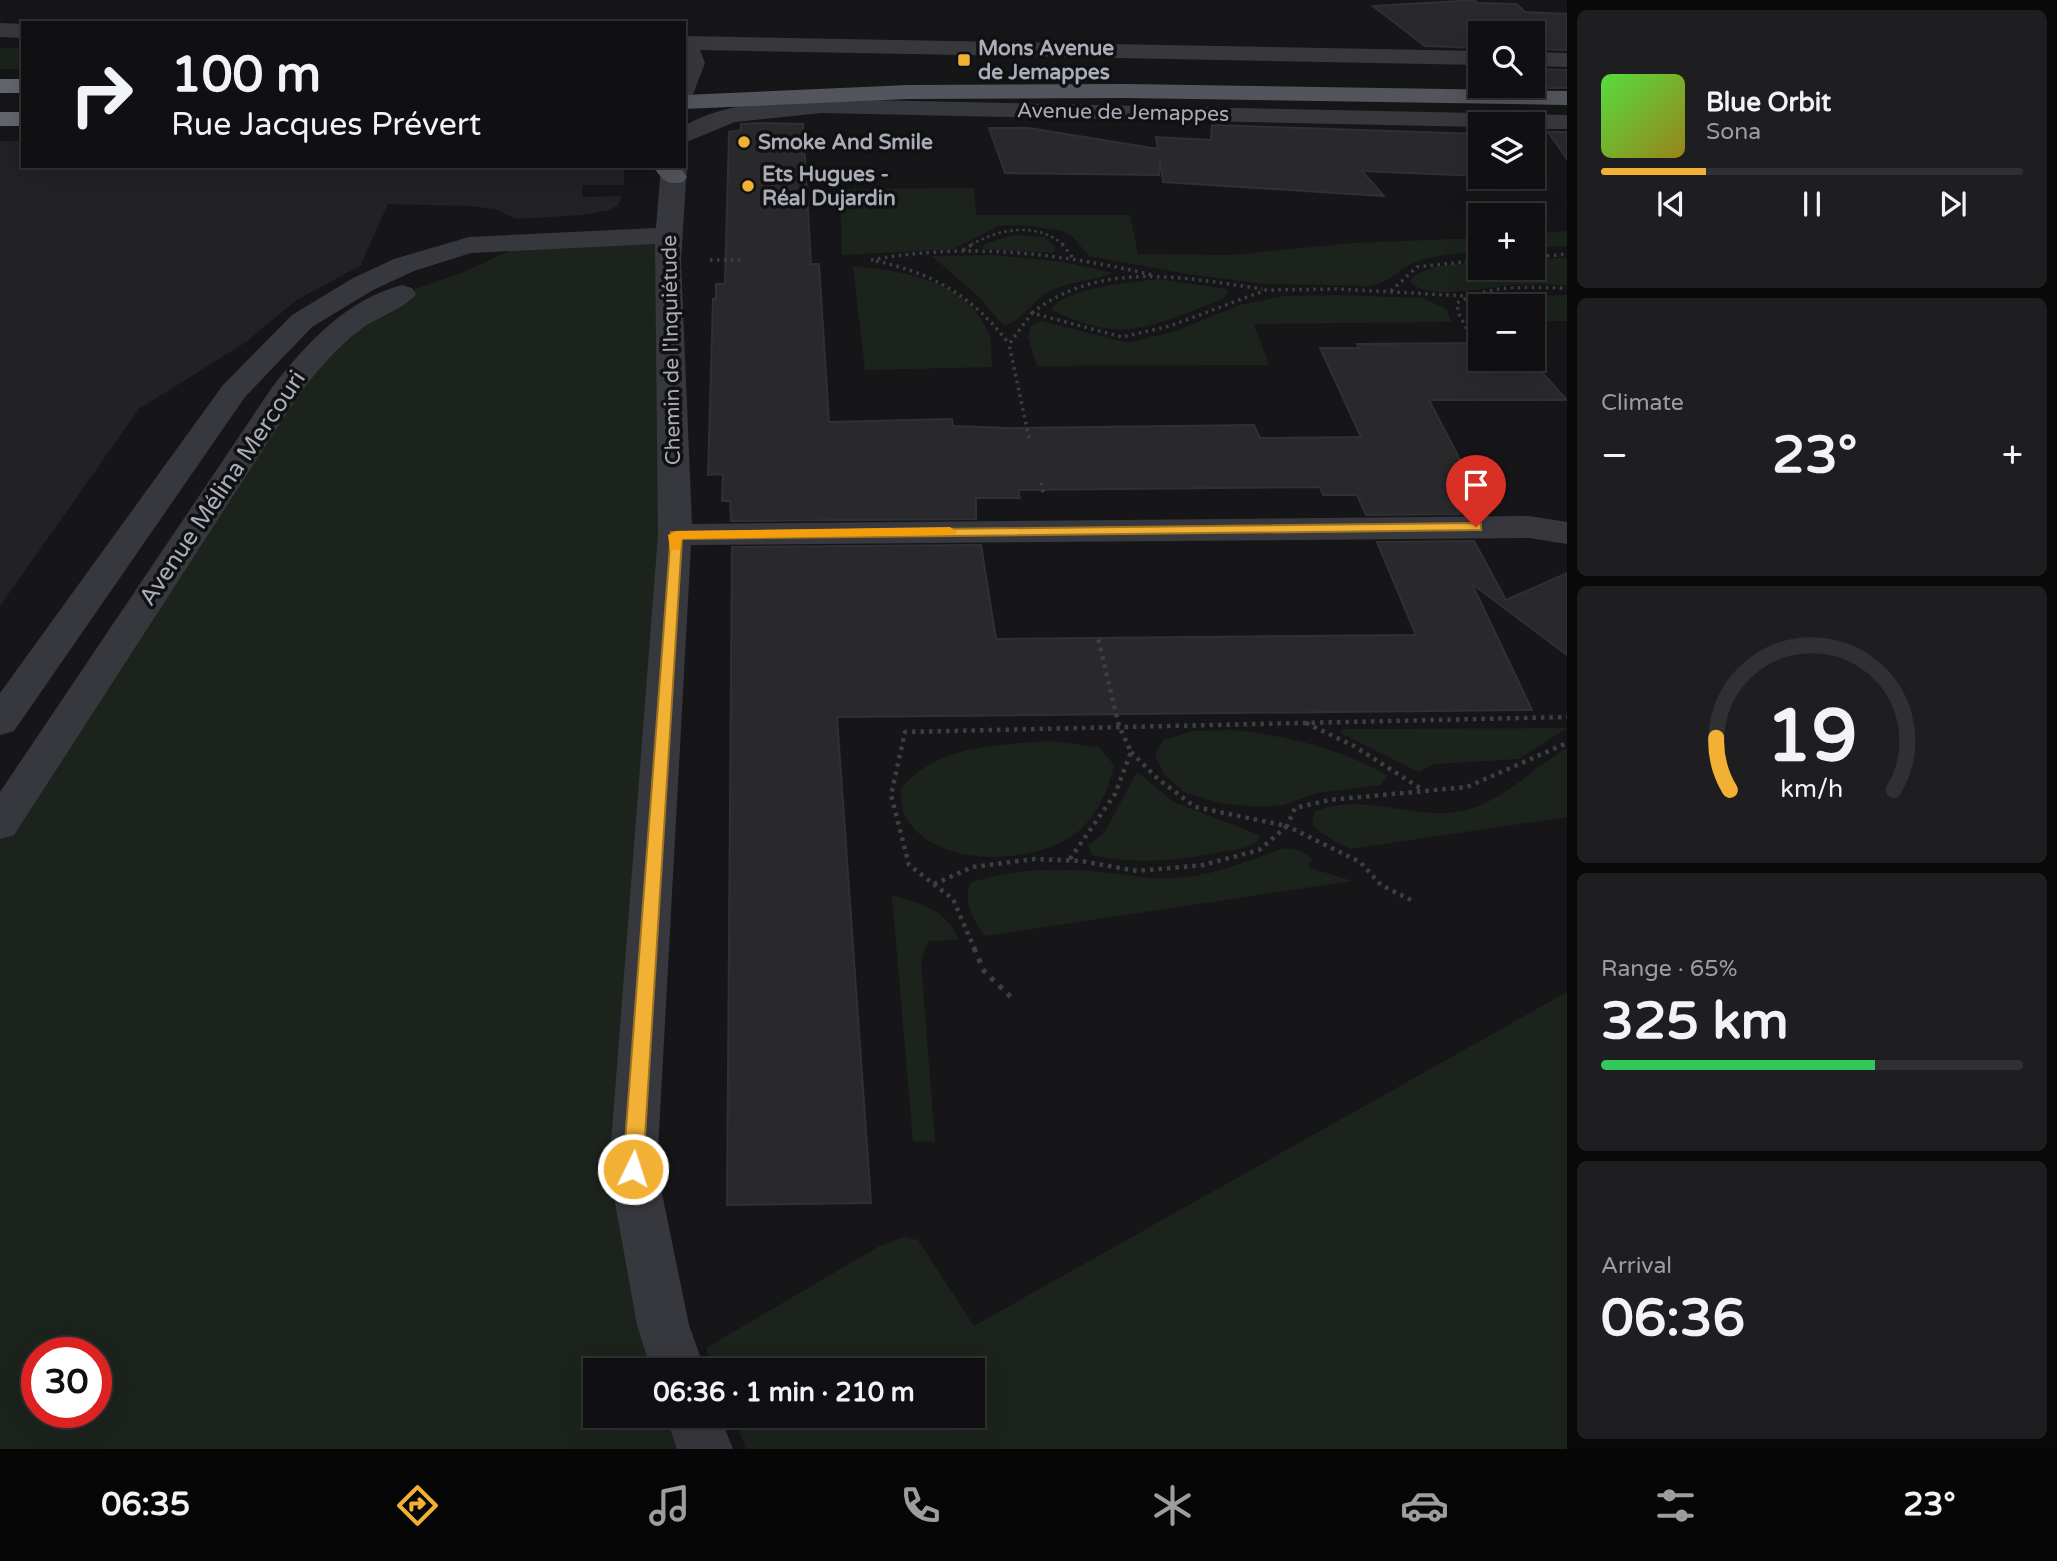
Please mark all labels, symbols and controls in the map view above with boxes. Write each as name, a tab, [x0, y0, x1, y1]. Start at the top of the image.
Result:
map controls	[1468, 21, 1545, 371]
button: search	[1468, 21, 1545, 98]
place label: Mons Avenue de Jemappes	[978, 36, 1114, 85]
text: 100 m	[171, 46, 321, 105]
icon: right	[56, 49, 147, 140]
marker: Mons Avenue de Jemappes	[956, 52, 972, 68]
text: Blue Orbit	[1706, 87, 1831, 118]
street label: Avenue de Jemappes	[1017, 98, 1229, 127]
text: Rue Jacques Prévert	[171, 106, 481, 144]
button: layers	[1468, 112, 1545, 189]
text: Sona	[1706, 118, 1761, 146]
place label: Smoke And Smile	[758, 130, 933, 155]
marker: Smoke And Smile	[736, 134, 752, 150]
place label: Ets Hugues - Réal Dujardin	[762, 162, 896, 211]
marker: Ets Hugues - Réal Dujardin	[740, 178, 756, 194]
icon: previous	[1652, 185, 1690, 223]
icon: pause	[1793, 185, 1831, 223]
icon: next	[1934, 185, 1972, 223]
button: +	[1468, 203, 1545, 280]
street label: Chemin de l'Inquiétude	[657, 235, 686, 465]
button: −	[1468, 294, 1545, 371]
street label: Avenue Mélina Mercouri	[133, 365, 312, 611]
text: Climate	[1601, 389, 1684, 417]
text: 23°	[1772, 424, 1857, 487]
text: −	[1601, 433, 1628, 479]
text: +	[2002, 433, 2023, 479]
pin	[1446, 455, 1506, 527]
icon: arrive	[1457, 466, 1495, 504]
text: 19	[1766, 694, 1858, 782]
text: km/h	[1781, 774, 1843, 804]
text: Range · 65%	[1601, 955, 1737, 983]
text: 325 km	[1601, 990, 1789, 1053]
position arrow	[596, 1132, 670, 1206]
text: Arrival	[1601, 1252, 1672, 1280]
text: 06:36	[1601, 1287, 1745, 1350]
speed limit sign: 30	[21, 1337, 112, 1428]
text: 06:36 · 1 min · 210 m	[653, 1377, 915, 1408]
icon: directions	[393, 1481, 442, 1530]
icon: music	[645, 1481, 694, 1530]
icon: phone	[896, 1481, 945, 1530]
icon: climate	[1148, 1481, 1197, 1530]
icon: car	[1400, 1481, 1449, 1530]
icon: filters	[1651, 1481, 1700, 1530]
text: 06:35	[101, 1486, 190, 1524]
text: 23°	[1903, 1486, 1956, 1524]

